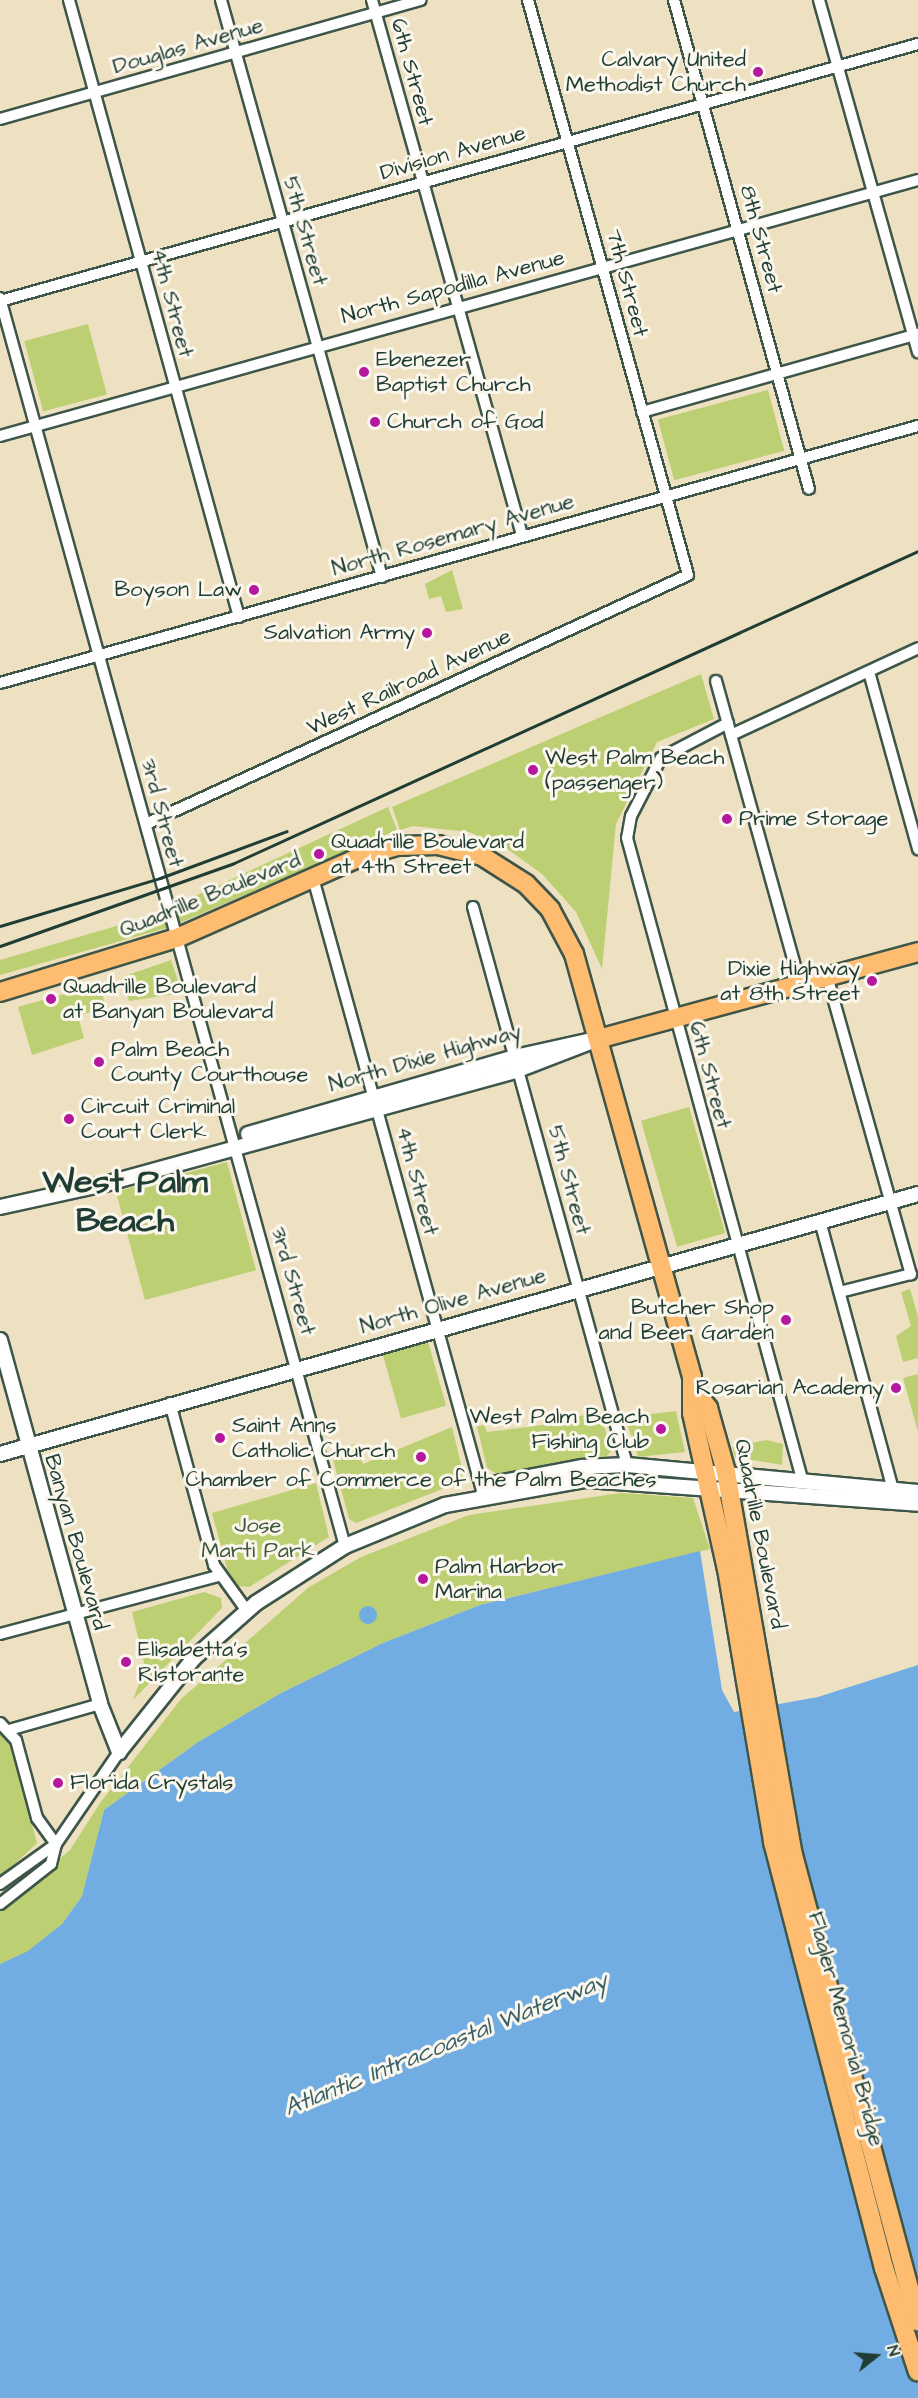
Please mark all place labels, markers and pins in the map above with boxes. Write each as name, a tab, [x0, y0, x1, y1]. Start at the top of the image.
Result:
place label: Calvary United Methodist Church	[566, 46, 746, 98]
marker: Calvary United Methodist Church	[751, 65, 765, 79]
place label: Ebenezer Baptist Church	[376, 346, 531, 398]
marker: Ebenezer Baptist Church	[357, 365, 371, 379]
place label: Church of God	[387, 409, 544, 435]
marker: Church of God	[368, 415, 382, 429]
place label: Boyson Law	[114, 577, 242, 603]
marker: Boyson Law	[247, 583, 261, 597]
place label: Salvation Army	[264, 620, 415, 646]
marker: Salvation Army	[420, 626, 434, 640]
place label: West Palm Beach (passenger)	[545, 744, 725, 796]
marker: West Palm Beach (passenger)	[526, 763, 540, 777]
place label: Prime Storage	[739, 806, 888, 832]
marker: Prime Storage	[720, 812, 734, 826]
place label: Quadrille Boulevard at 4th Street	[331, 828, 524, 879]
marker: Quadrille Boulevard at 4th Street	[312, 847, 326, 861]
place label: Dixie Highway at 8th Street	[720, 955, 860, 1006]
place label: Quadrille Boulevard at Banyan Boulevard	[63, 973, 273, 1024]
marker: Dixie Highway at 8th Street	[865, 974, 879, 988]
marker: Quadrille Boulevard at Banyan Boulevard	[44, 992, 58, 1006]
place label: Palm Beach County Courthouse	[111, 1036, 308, 1088]
marker: Palm Beach County Courthouse	[92, 1055, 106, 1069]
place label: Circuit Criminal Court Clerk	[81, 1093, 235, 1144]
marker: Circuit Criminal Court Clerk	[62, 1112, 76, 1126]
place label: Butcher Shop and Beer Garden	[599, 1294, 774, 1346]
marker: Butcher Shop and Beer Garden	[779, 1313, 793, 1327]
place label: Rosarian Academy	[696, 1375, 884, 1401]
marker: Rosarian Academy	[889, 1381, 903, 1395]
place label: West Palm Beach Fishing Club	[469, 1403, 649, 1454]
place label: Saint Anns Catholic Church	[232, 1412, 395, 1464]
marker: West Palm Beach Fishing Club	[654, 1422, 668, 1436]
marker: Saint Anns Catholic Church	[213, 1431, 227, 1445]
marker: Chamber of Commerce of the Palm Beaches	[414, 1450, 428, 1464]
place label: Chamber of Commerce of the Palm Beaches	[186, 1467, 656, 1493]
place label: Palm Harbor Marina	[435, 1553, 563, 1604]
marker: Palm Harbor Marina	[416, 1572, 430, 1586]
place label: Elisabetta's Ristorante	[138, 1636, 248, 1688]
marker: Elisabetta's Ristorante	[119, 1655, 133, 1669]
place label: Florida Crystals	[70, 1770, 233, 1796]
marker: Florida Crystals	[51, 1776, 65, 1790]

